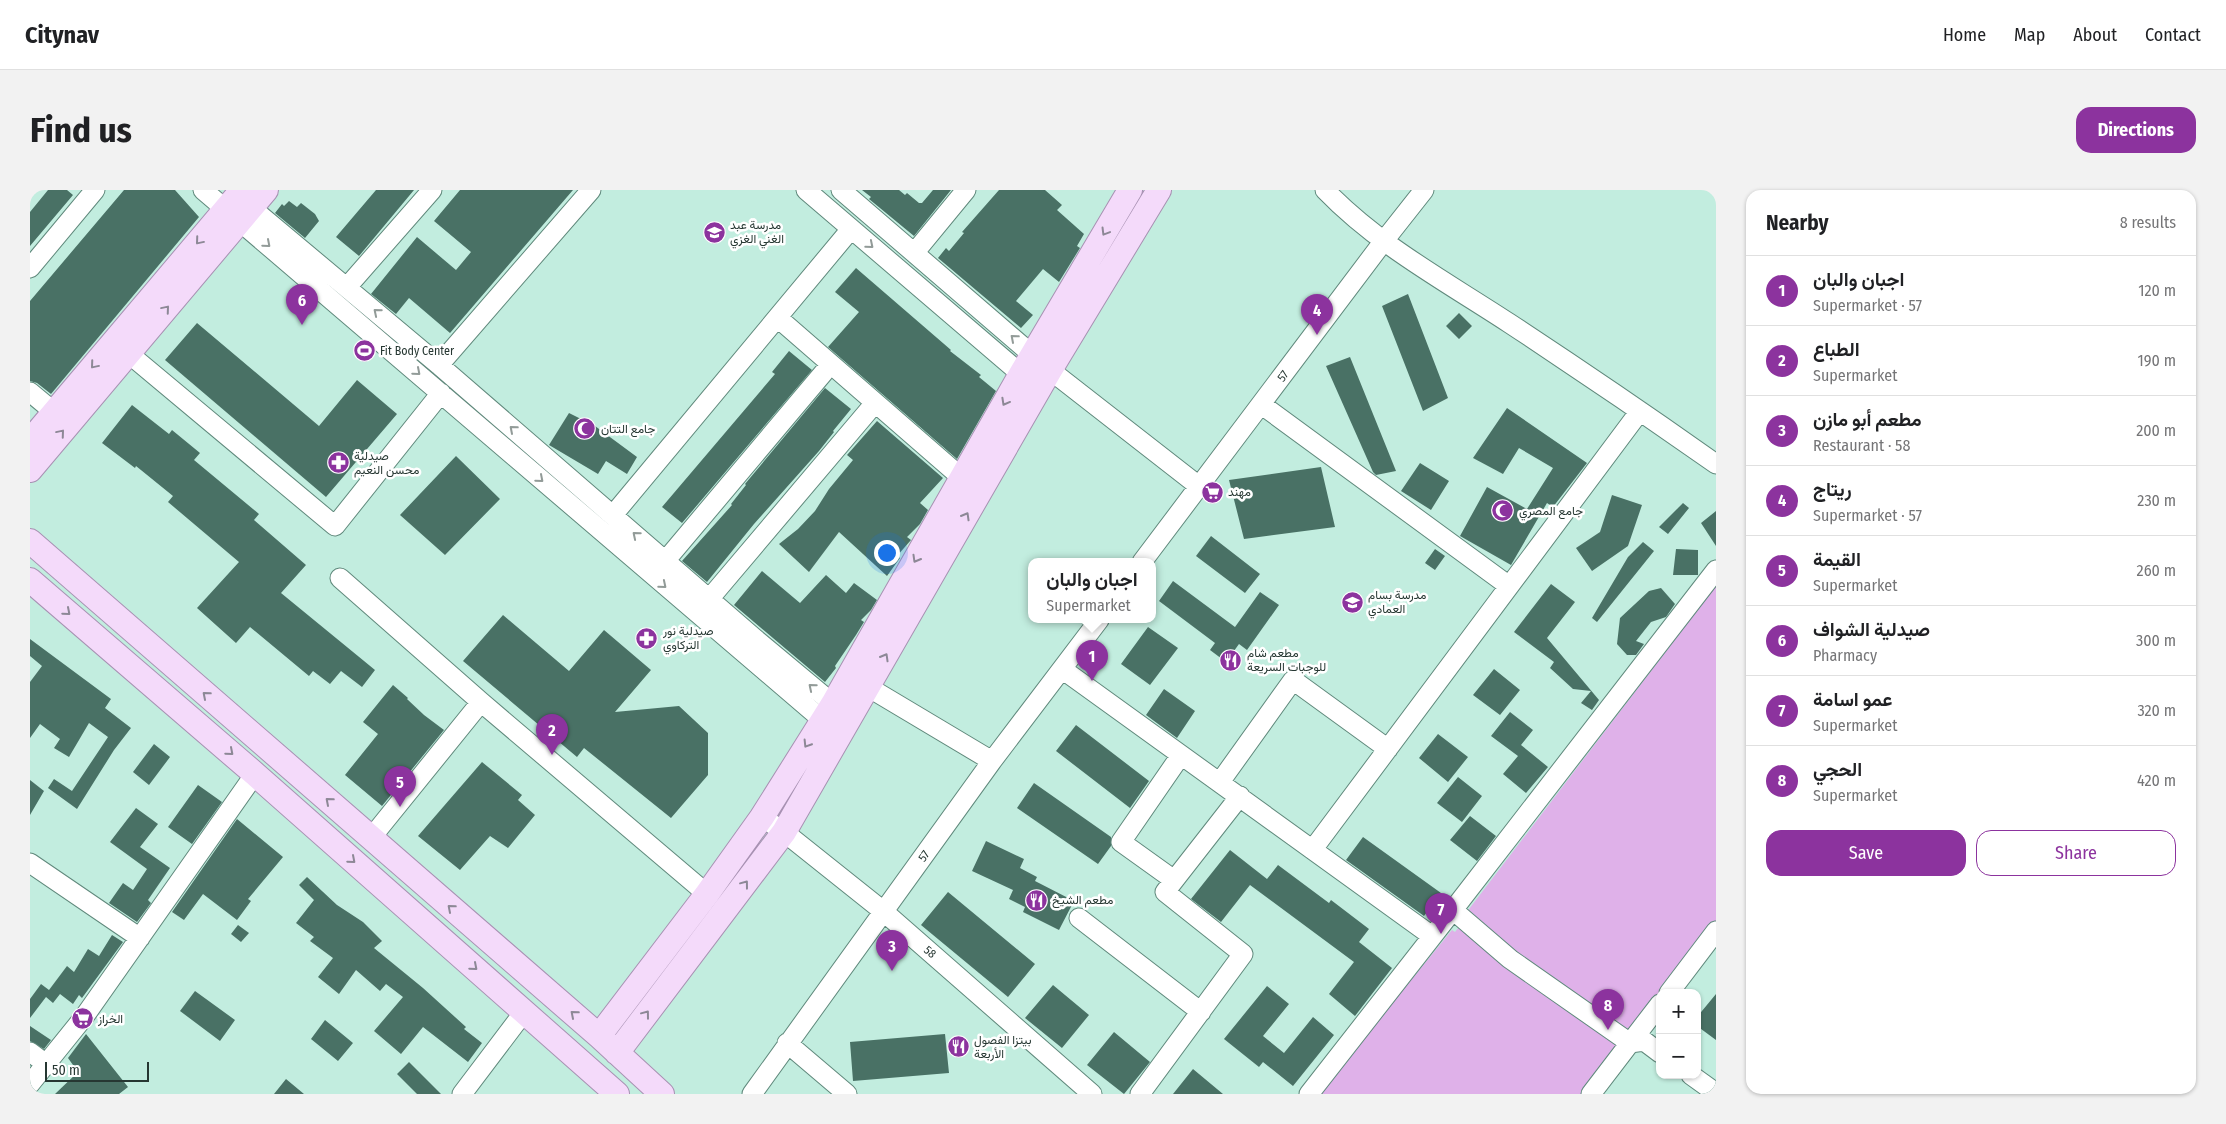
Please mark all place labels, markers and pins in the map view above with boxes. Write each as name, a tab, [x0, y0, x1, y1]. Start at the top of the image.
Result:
place label: مدرسة عبد الغني الغزي	[730, 218, 784, 249]
school or university icon: مدرسة عبد الغني الغزي	[702, 220, 726, 244]
pin: 6	[286, 284, 318, 325]
pin: 4	[1301, 294, 1333, 335]
sports icon: Fit Body Center	[352, 339, 376, 363]
place label: Fit Body Center	[380, 344, 455, 358]
mosque icon: جامع التتان	[573, 417, 597, 441]
place label: جامع التتان	[601, 422, 655, 438]
place label: صيدلية محسن النعيم	[354, 449, 419, 478]
pharmacy icon: صيدلية محسن النعيم	[326, 451, 350, 475]
supermarket icon: مهند	[1200, 480, 1224, 504]
place label: مهند	[1228, 485, 1251, 500]
mosque icon: جامع المصري	[1491, 499, 1515, 523]
place label: جامع المصري	[1519, 504, 1583, 521]
place label: مدرسة بسام العمادي	[1368, 588, 1426, 619]
school or university icon: مدرسة بسام العمادي	[1340, 590, 1364, 614]
place label: صيدلية نور التركاوي	[662, 624, 714, 655]
pharmacy icon: صيدلية نور التركاوي	[635, 626, 659, 650]
pin: 1	[1076, 640, 1108, 681]
place label: مطعم شام للوجبات السريعة	[1247, 646, 1326, 675]
restaurant icon: مطعم شام للوجبات السريعة	[1219, 648, 1243, 672]
pin: 2	[536, 714, 568, 755]
pin: 5	[384, 766, 416, 807]
restaurant icon: مطعم الشيخ	[1024, 888, 1048, 912]
place label: مطعم الشيخ	[1052, 893, 1113, 909]
pin: 7	[1425, 893, 1457, 934]
pin: 3	[876, 930, 908, 971]
pin: 8	[1592, 989, 1624, 1030]
supermarket icon: الخراز	[70, 1007, 94, 1031]
place label: الخراز	[97, 1012, 123, 1027]
place label: بيتزا الفصول الأربعة	[974, 1033, 1031, 1062]
restaurant icon: بيتزا الفصول الأربعة	[946, 1035, 970, 1059]

